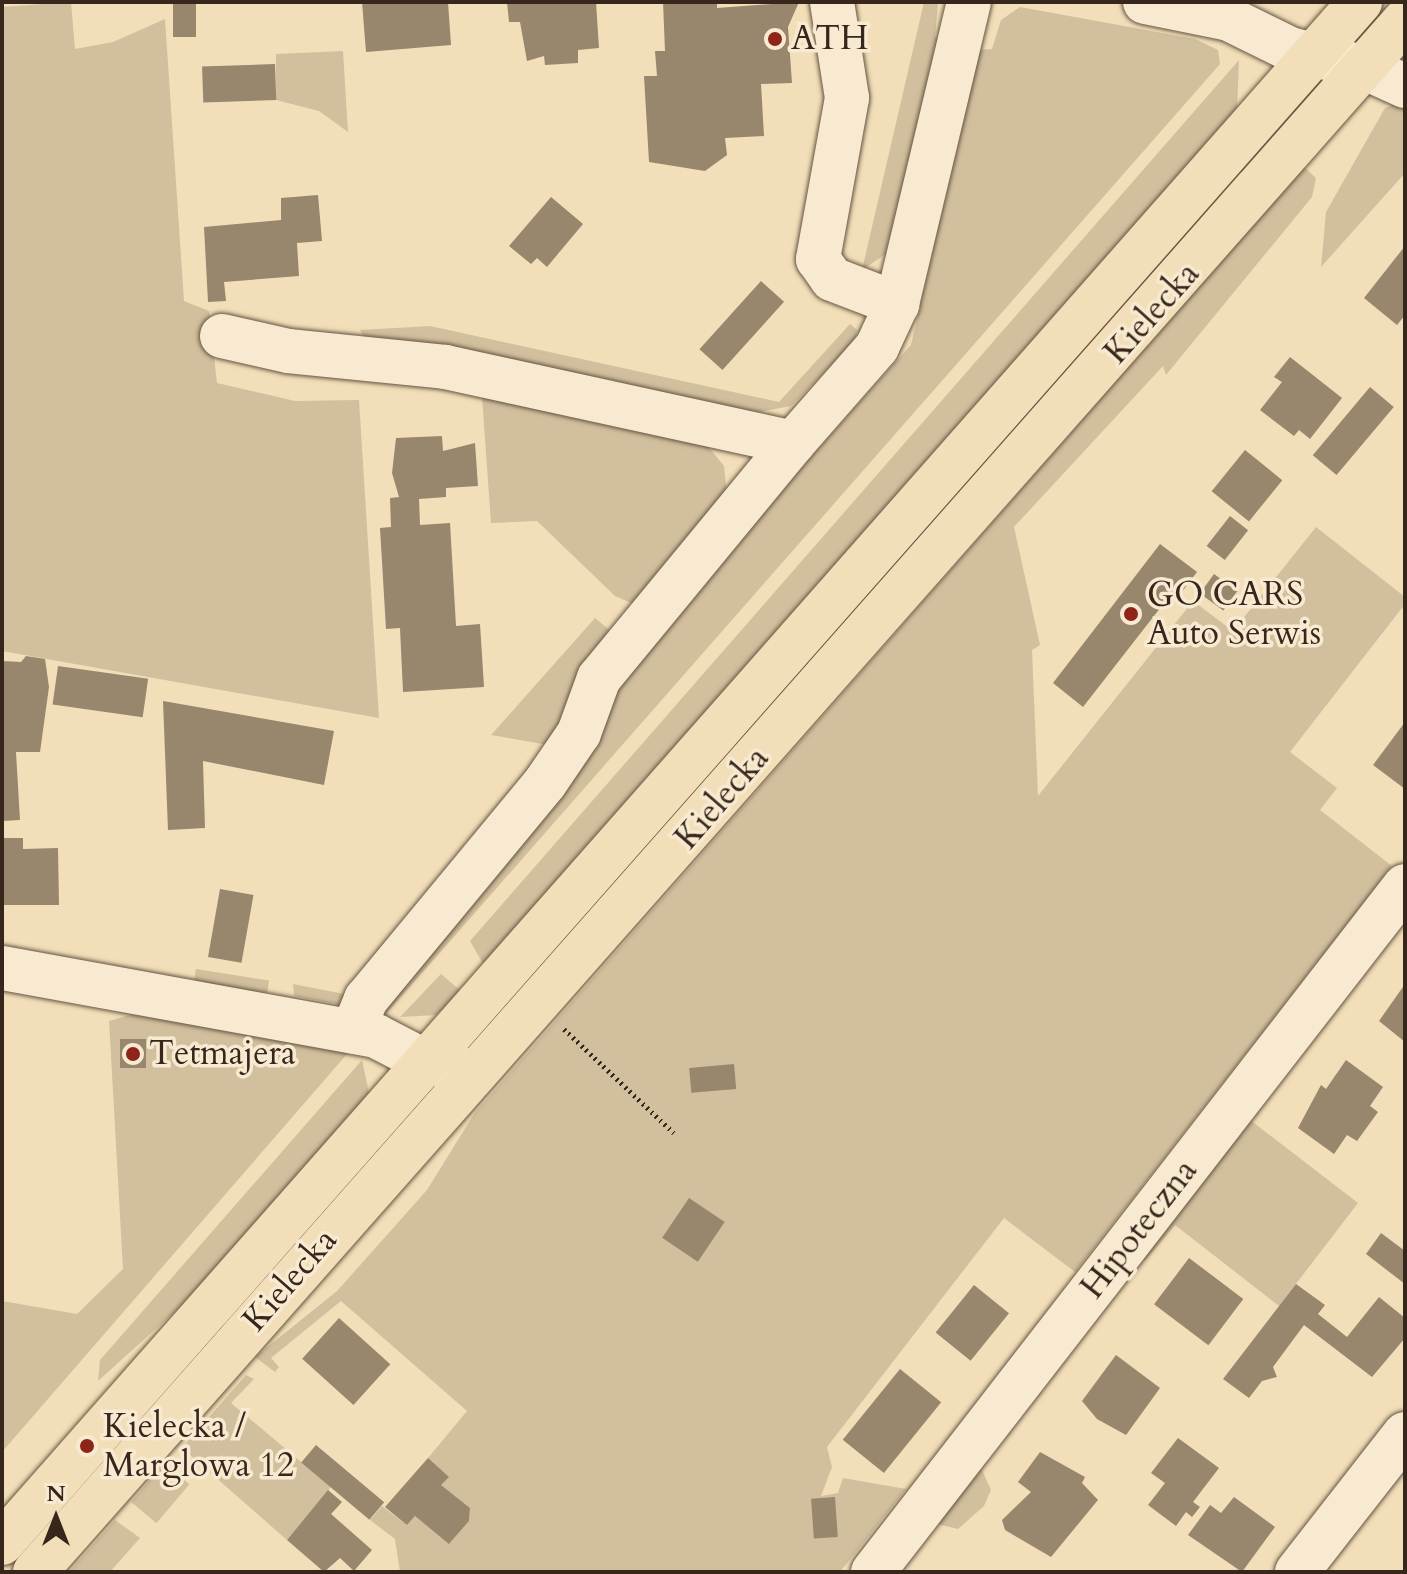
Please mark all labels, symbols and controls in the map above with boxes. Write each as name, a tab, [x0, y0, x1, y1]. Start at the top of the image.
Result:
place label: ATH	[791, 19, 869, 59]
marker: ATH	[766, 30, 784, 48]
street label: Kielecka	[1096, 254, 1208, 372]
place label: GO CARS Auto Serwis	[1147, 574, 1321, 654]
marker: GO CARS Auto Serwis	[1122, 605, 1140, 623]
street label: Kielecka	[666, 738, 778, 858]
place label: Tetmajera	[149, 1034, 296, 1074]
marker: Tetmajera	[124, 1045, 142, 1063]
street label: Hipoteczna	[1072, 1151, 1206, 1307]
street label: Kielecka	[234, 1220, 346, 1340]
place label: Kielecka / Marglowa 12	[103, 1406, 294, 1486]
marker: Kielecka / Marglowa 12	[78, 1437, 96, 1455]
north arrow	[16, 1478, 96, 1558]
text: N	[46, 1479, 66, 1509]

